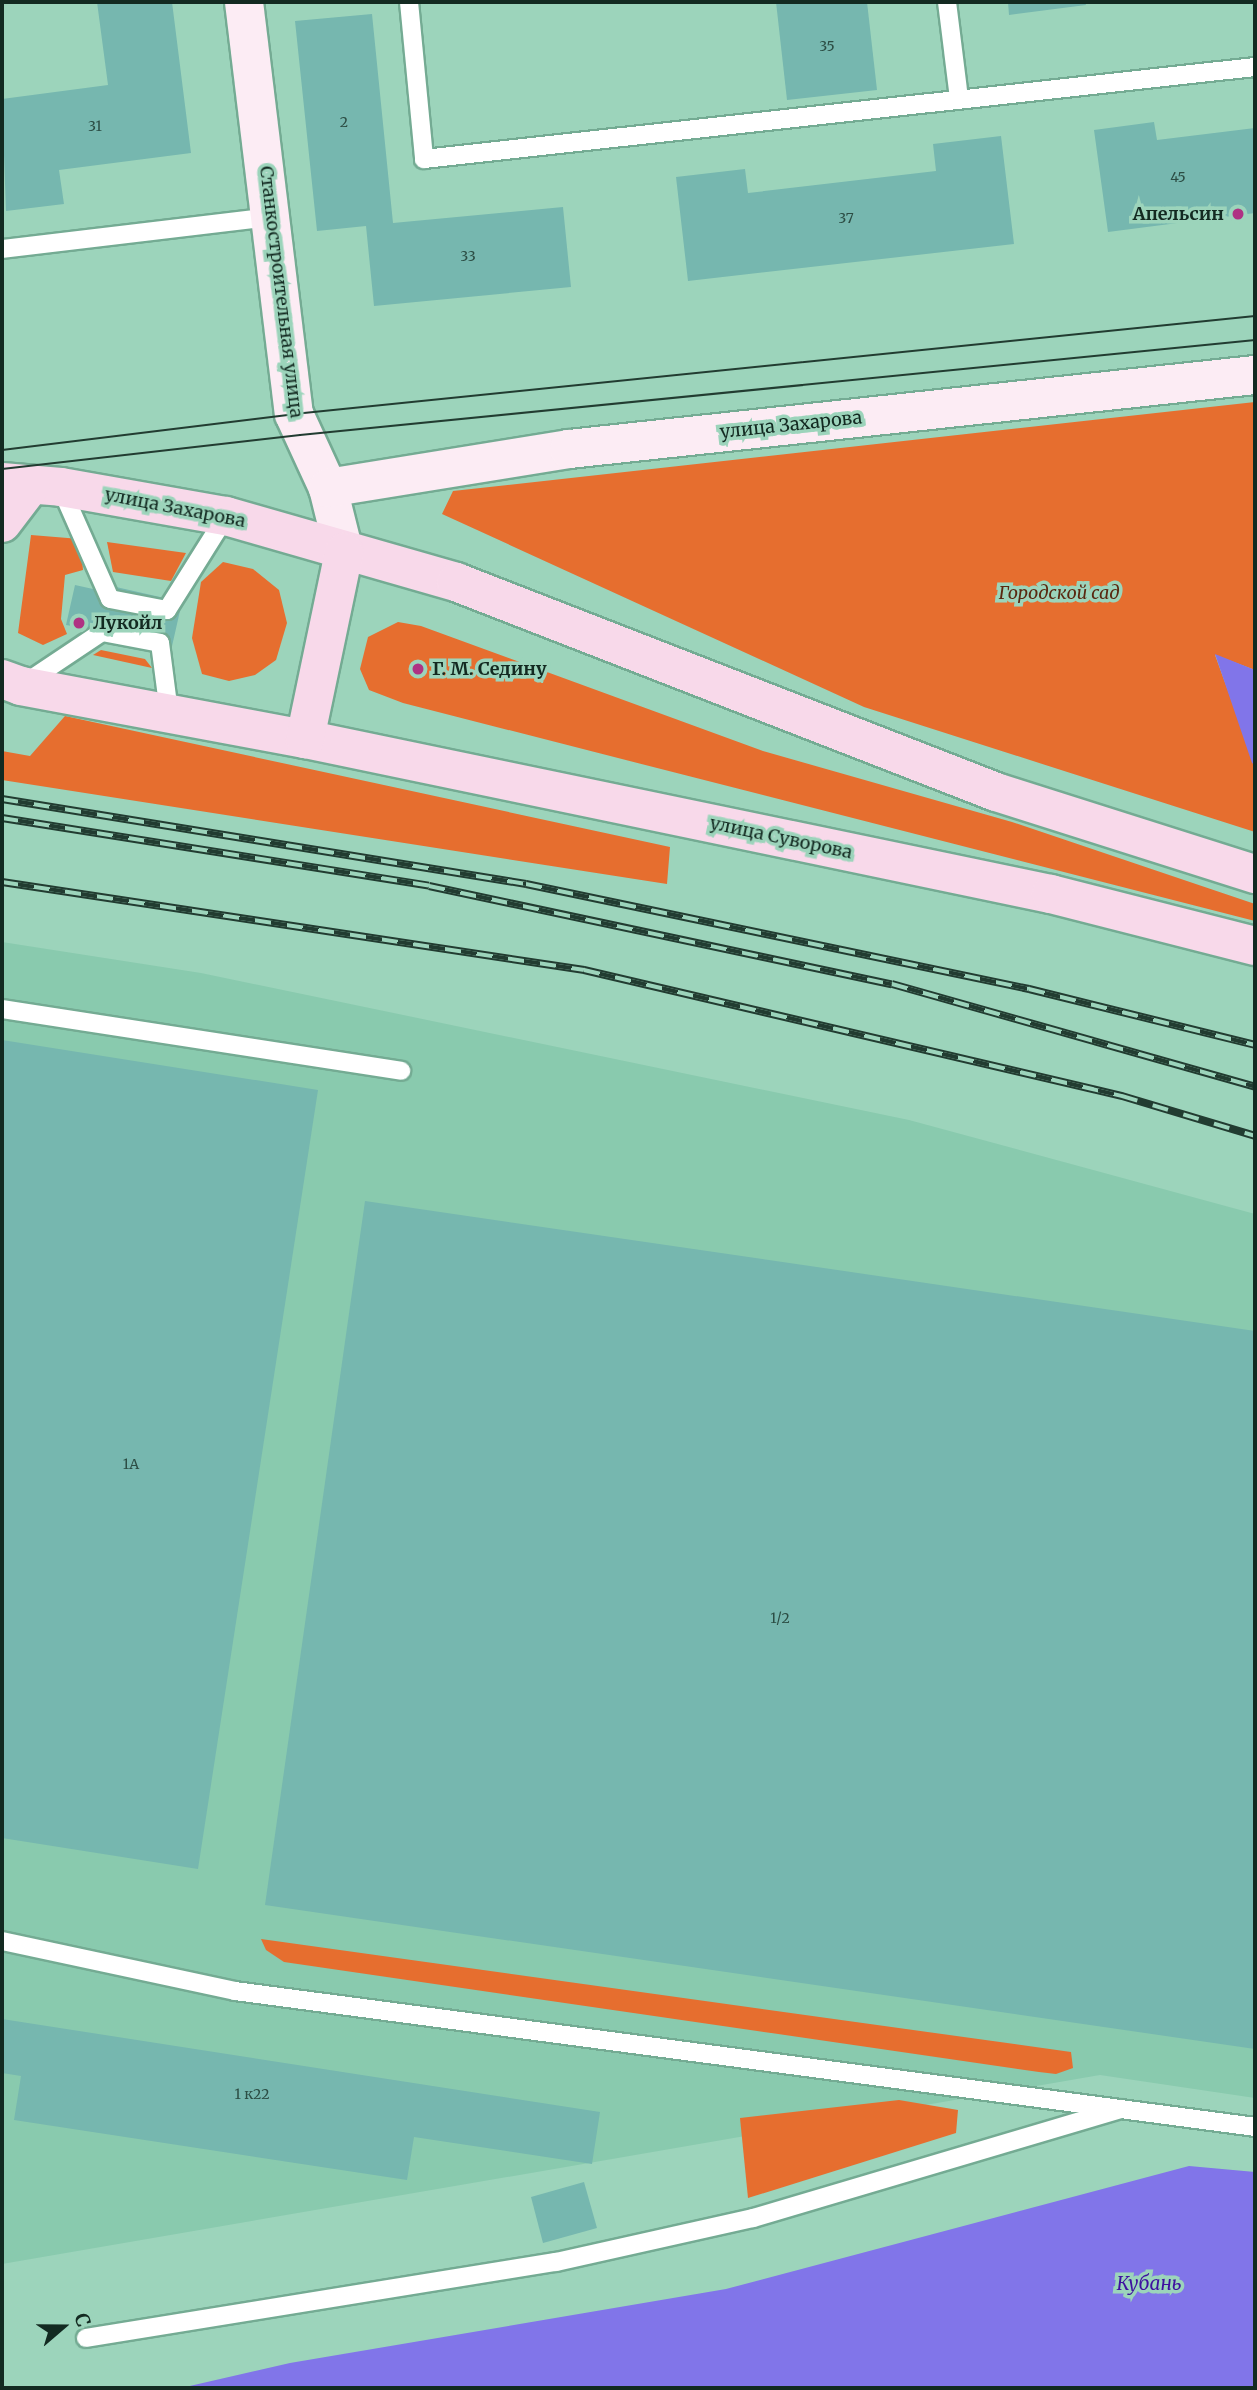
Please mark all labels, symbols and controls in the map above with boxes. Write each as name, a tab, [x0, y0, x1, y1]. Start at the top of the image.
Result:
house number: 35	[819, 38, 835, 54]
house number: 2	[340, 114, 348, 130]
house number: 31	[88, 118, 102, 134]
street label: Станкостроительная улица	[255, 165, 307, 419]
house number: 45	[1170, 169, 1186, 185]
place label: Апельсин	[1133, 203, 1224, 225]
marker: Апельсин	[1230, 206, 1246, 222]
house number: 37	[838, 210, 854, 226]
house number: 33	[460, 248, 476, 264]
street label: улица Захарова	[719, 407, 863, 443]
street label: улица Захарова	[103, 484, 247, 532]
park label: Городской сад	[998, 582, 1120, 604]
place label: Лукойл	[93, 612, 162, 634]
marker: Лукойл	[71, 615, 87, 631]
place label: Г. М. Седину	[432, 658, 547, 680]
marker: Г. М. Седину	[410, 661, 426, 677]
street label: улица Суворова	[708, 812, 854, 864]
house number: 1А	[123, 1456, 139, 1472]
house number: 1/2	[770, 1610, 790, 1626]
house number: 1 к22	[235, 2086, 269, 2102]
water label: Кубань	[1116, 2273, 1182, 2295]
north arrow	[28, 2292, 98, 2362]
text: С	[69, 2310, 96, 2330]

